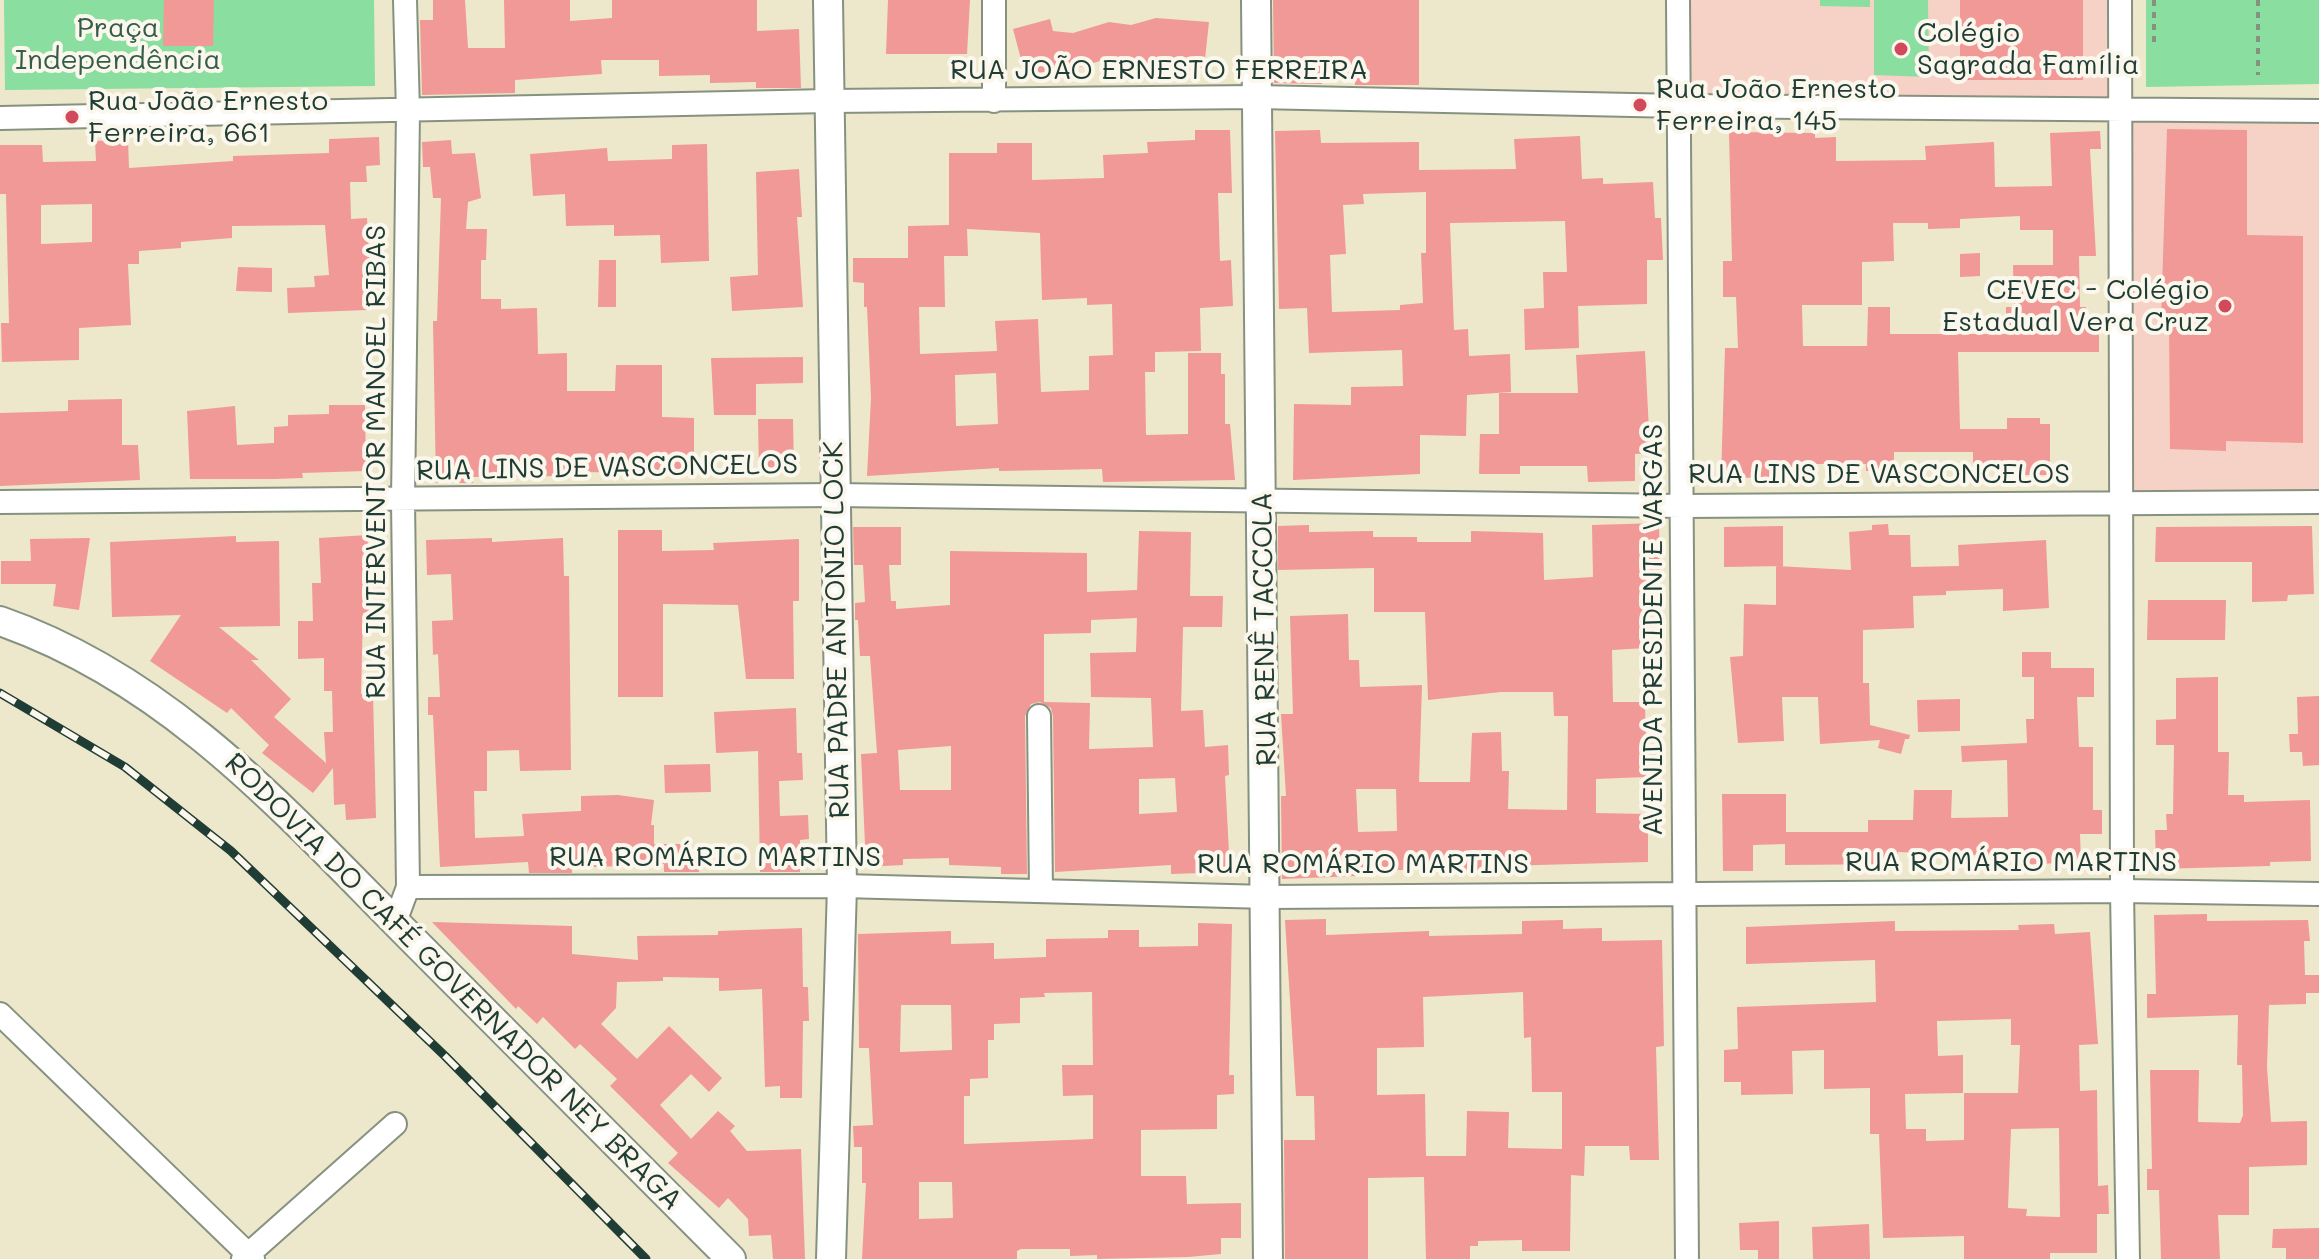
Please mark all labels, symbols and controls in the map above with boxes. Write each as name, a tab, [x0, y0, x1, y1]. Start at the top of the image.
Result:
park label: Praça Independência	[15, 11, 221, 77]
place label: Colégio Sagrada Família	[1917, 16, 2139, 82]
marker: Colégio Sagrada Família	[1892, 40, 1910, 58]
street label: RUA JOÃO ERNESTO FERREIRA	[950, 53, 1368, 87]
place label: Rua João Ernesto Ferreira, 145	[1656, 72, 1896, 138]
place label: Rua João Ernesto Ferreira, 661	[88, 84, 328, 150]
marker: Rua João Ernesto Ferreira, 145	[1631, 96, 1649, 114]
marker: Rua João Ernesto Ferreira, 661	[63, 108, 81, 126]
street label: RUA INTERVENTOR MANOEL RIBAS	[359, 225, 393, 699]
place label: CEVEC - Colégio Estadual Vera Cruz	[1942, 273, 2209, 339]
marker: CEVEC - Colégio Estadual Vera Cruz	[2216, 297, 2234, 315]
street label: AVENIDA PRESIDENTE VARGAS	[1636, 424, 1670, 836]
street label: RUA PADRE ANTONIO LOCK	[817, 441, 857, 819]
street label: RUA LINS DE VASCONCELOS	[416, 448, 798, 488]
street label: RUA LINS DE VASCONCELOS	[1688, 457, 2070, 491]
street label: RUA RENÊ TACCOLA	[1246, 492, 1284, 766]
street label: RODOVIA DO CAFÉ GOVERNADOR NEY BRAGA	[217, 746, 689, 1218]
street label: RUA ROMÁRIO MARTINS	[549, 840, 881, 874]
street label: RUA ROMÁRIO MARTINS	[1845, 845, 2177, 879]
street label: RUA ROMÁRIO MARTINS	[1197, 847, 1529, 881]

